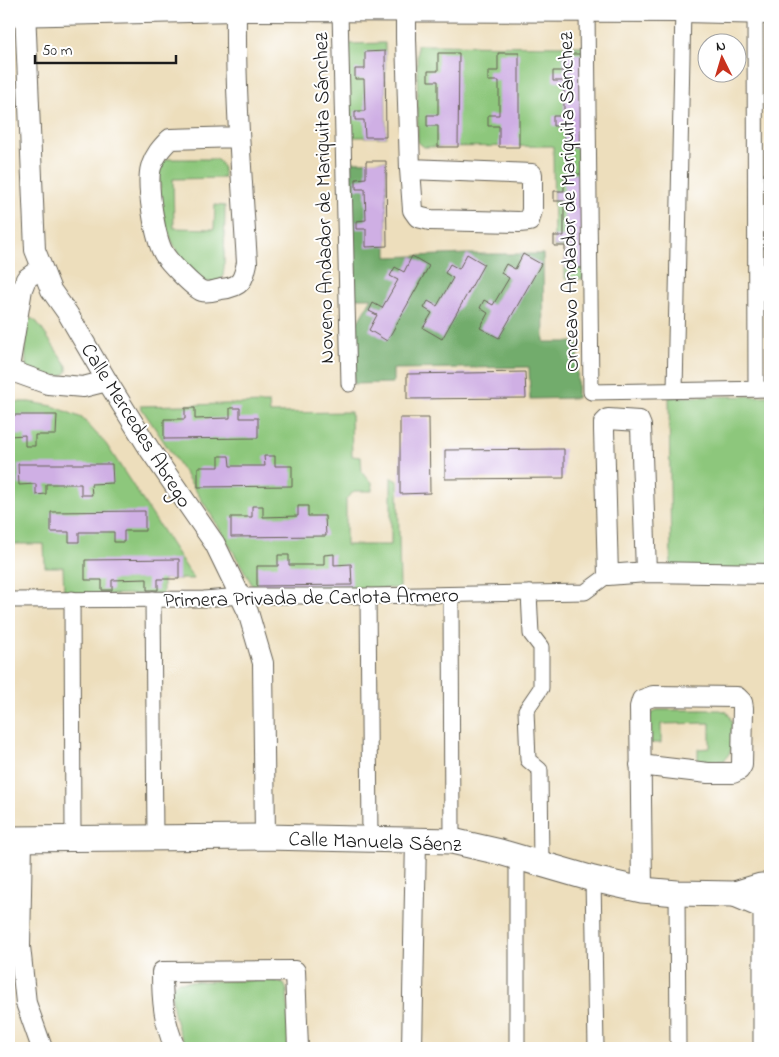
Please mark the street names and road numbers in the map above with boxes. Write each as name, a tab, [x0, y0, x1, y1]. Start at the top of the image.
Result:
street label: Onceavo Andador de Mariquita Sánchez	[552, 31, 588, 372]
street label: Noveno Andador de Mariquita Sánchez	[307, 32, 343, 364]
street label: Calle Mercedes Abrego	[71, 338, 198, 515]
street label: Primera Privada de Carlota Armero	[163, 581, 459, 617]
street label: Calle Manuela Sáenz	[288, 825, 462, 861]

